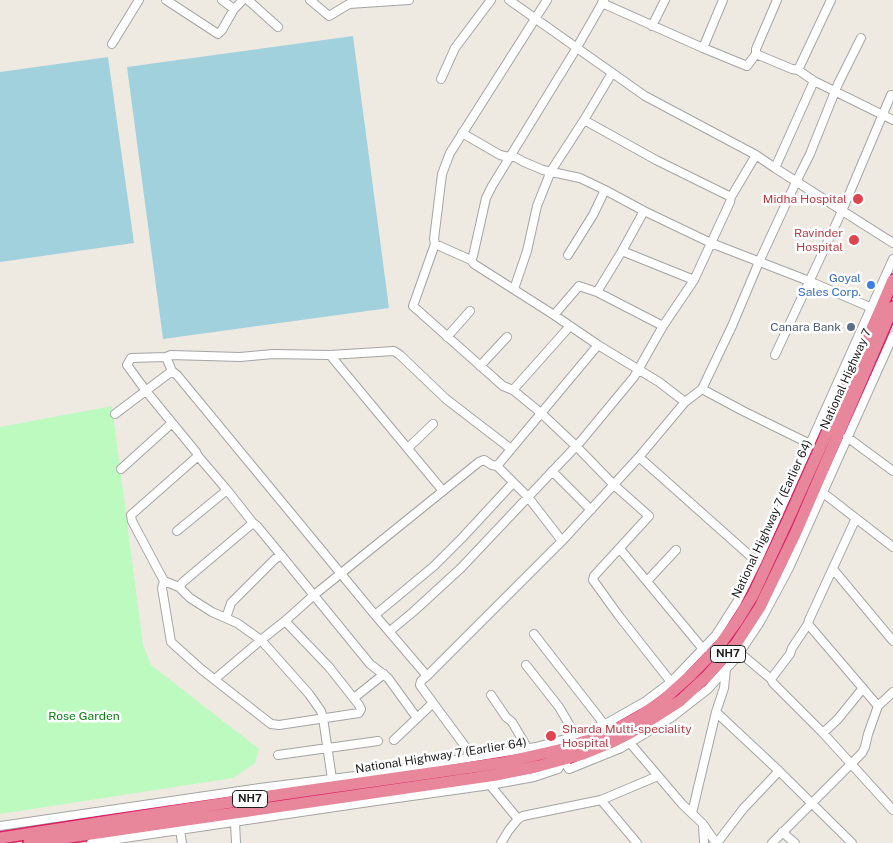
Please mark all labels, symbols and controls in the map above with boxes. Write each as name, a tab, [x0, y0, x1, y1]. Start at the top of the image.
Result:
place label: Midha Hospital	[763, 192, 847, 206]
marker: Midha Hospital	[851, 192, 865, 206]
place label: Ravinder Hospital	[794, 226, 843, 254]
marker: Ravinder Hospital	[847, 233, 861, 247]
place label: Goyal Sales Corp.	[798, 271, 861, 299]
marker: Goyal Sales Corp.	[865, 279, 877, 291]
place label: Canara Bank	[770, 320, 841, 334]
marker: Canara Bank	[845, 321, 857, 333]
street label: National Highway 7	[817, 327, 875, 431]
street label: National Highway 7 (Earlier 64)	[729, 437, 815, 601]
road number: NH7	[710, 646, 746, 662]
park label: Rose Garden	[48, 709, 120, 723]
place label: Sharda Multi-speciality Hospital	[562, 722, 692, 750]
marker: Sharda Multi-speciality Hospital	[544, 729, 558, 743]
street label: National Highway 7 (Earlier 64)	[354, 735, 528, 777]
road number: NH7	[232, 791, 268, 808]

